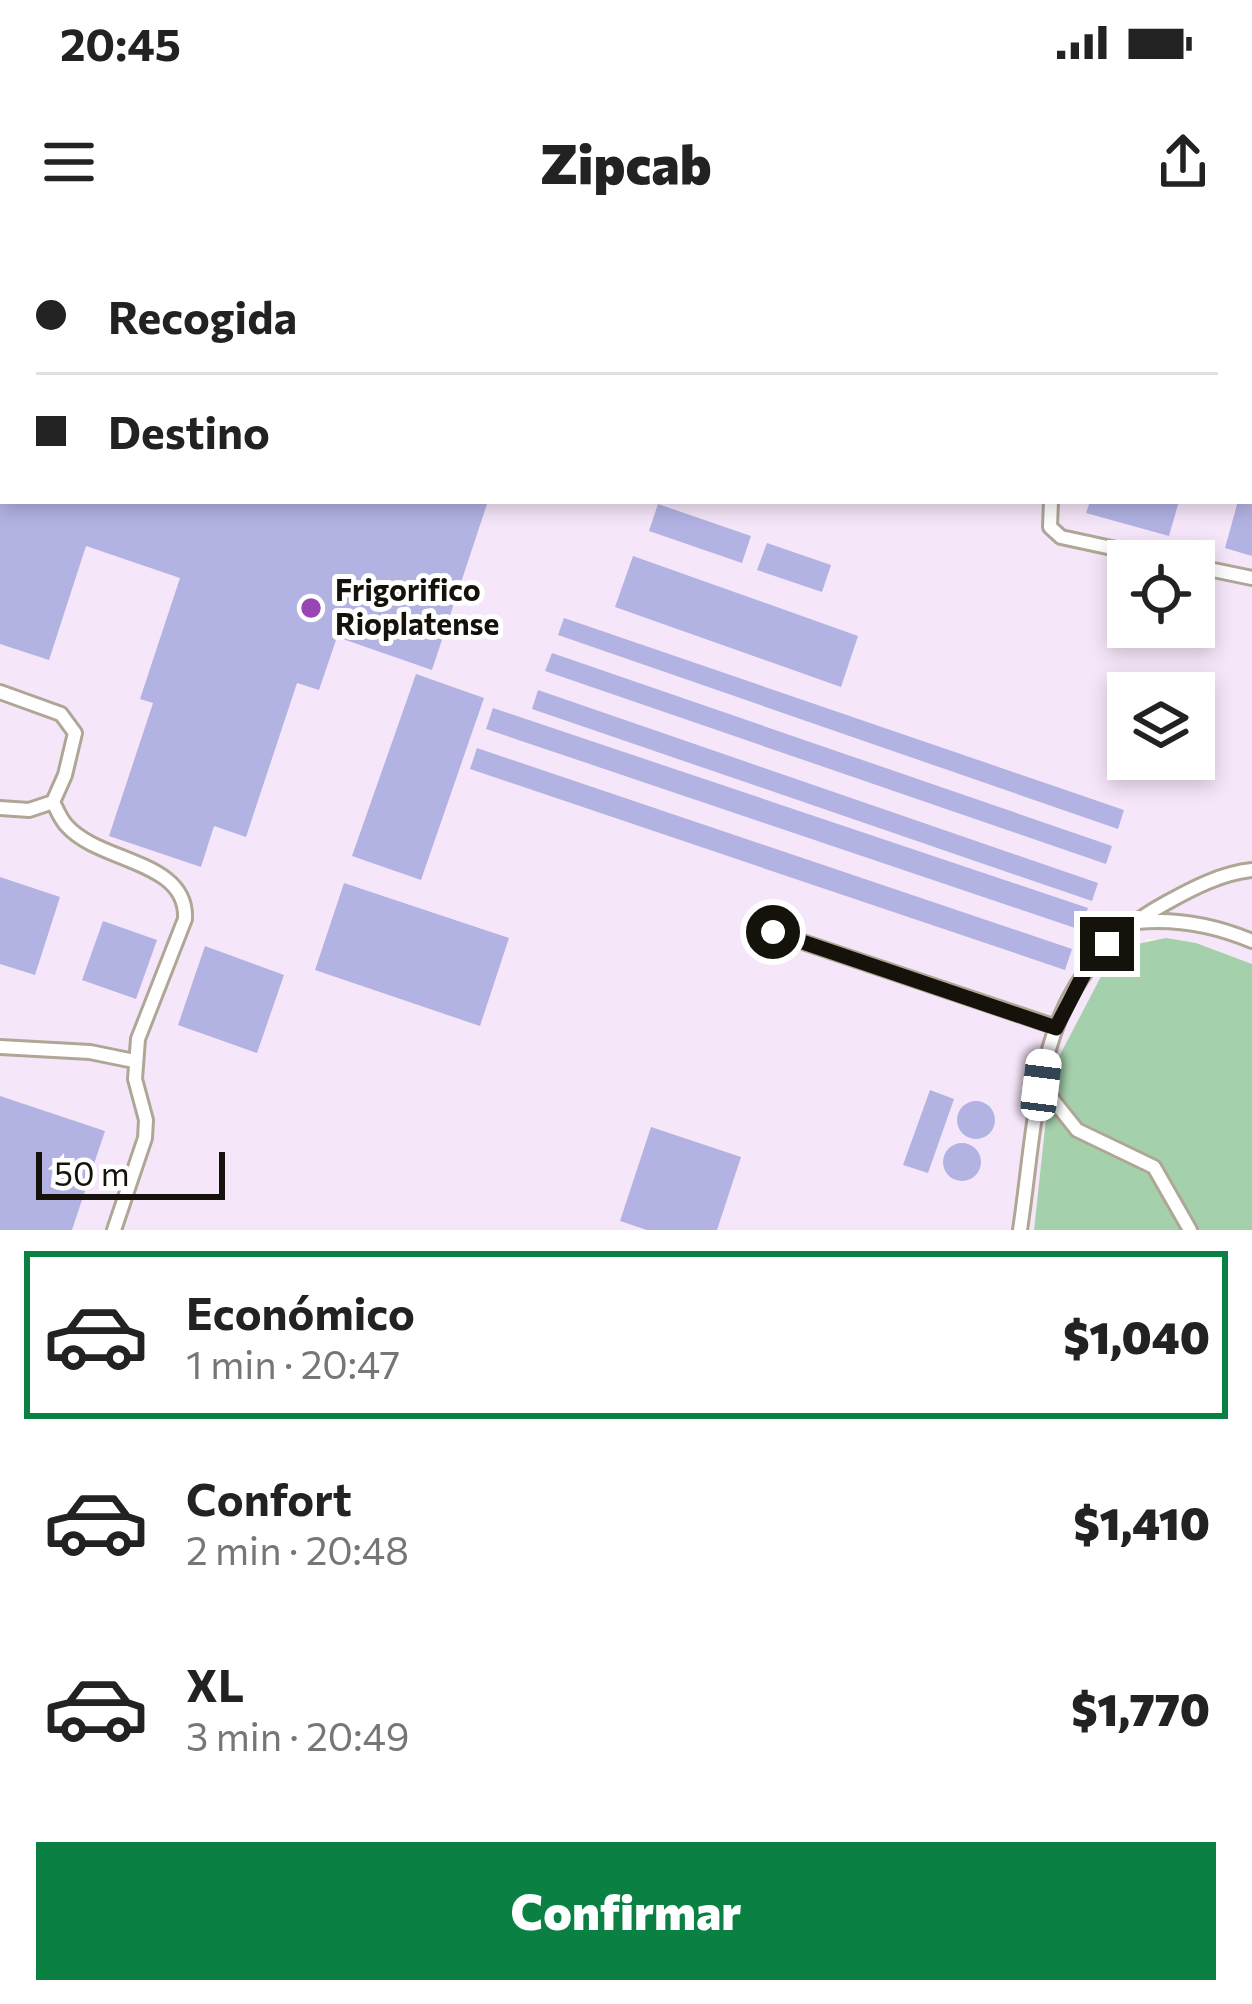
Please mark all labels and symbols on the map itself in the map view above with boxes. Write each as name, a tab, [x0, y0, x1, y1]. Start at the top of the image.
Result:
place label: Frigorifico Rioplatense	[335, 570, 499, 641]
marker: Frigorifico Rioplatense	[298, 595, 324, 621]
route start	[746, 905, 800, 959]
route end	[1080, 917, 1134, 971]
car	[1019, 1047, 1063, 1123]
scale bar	[36, 1146, 225, 1199]

